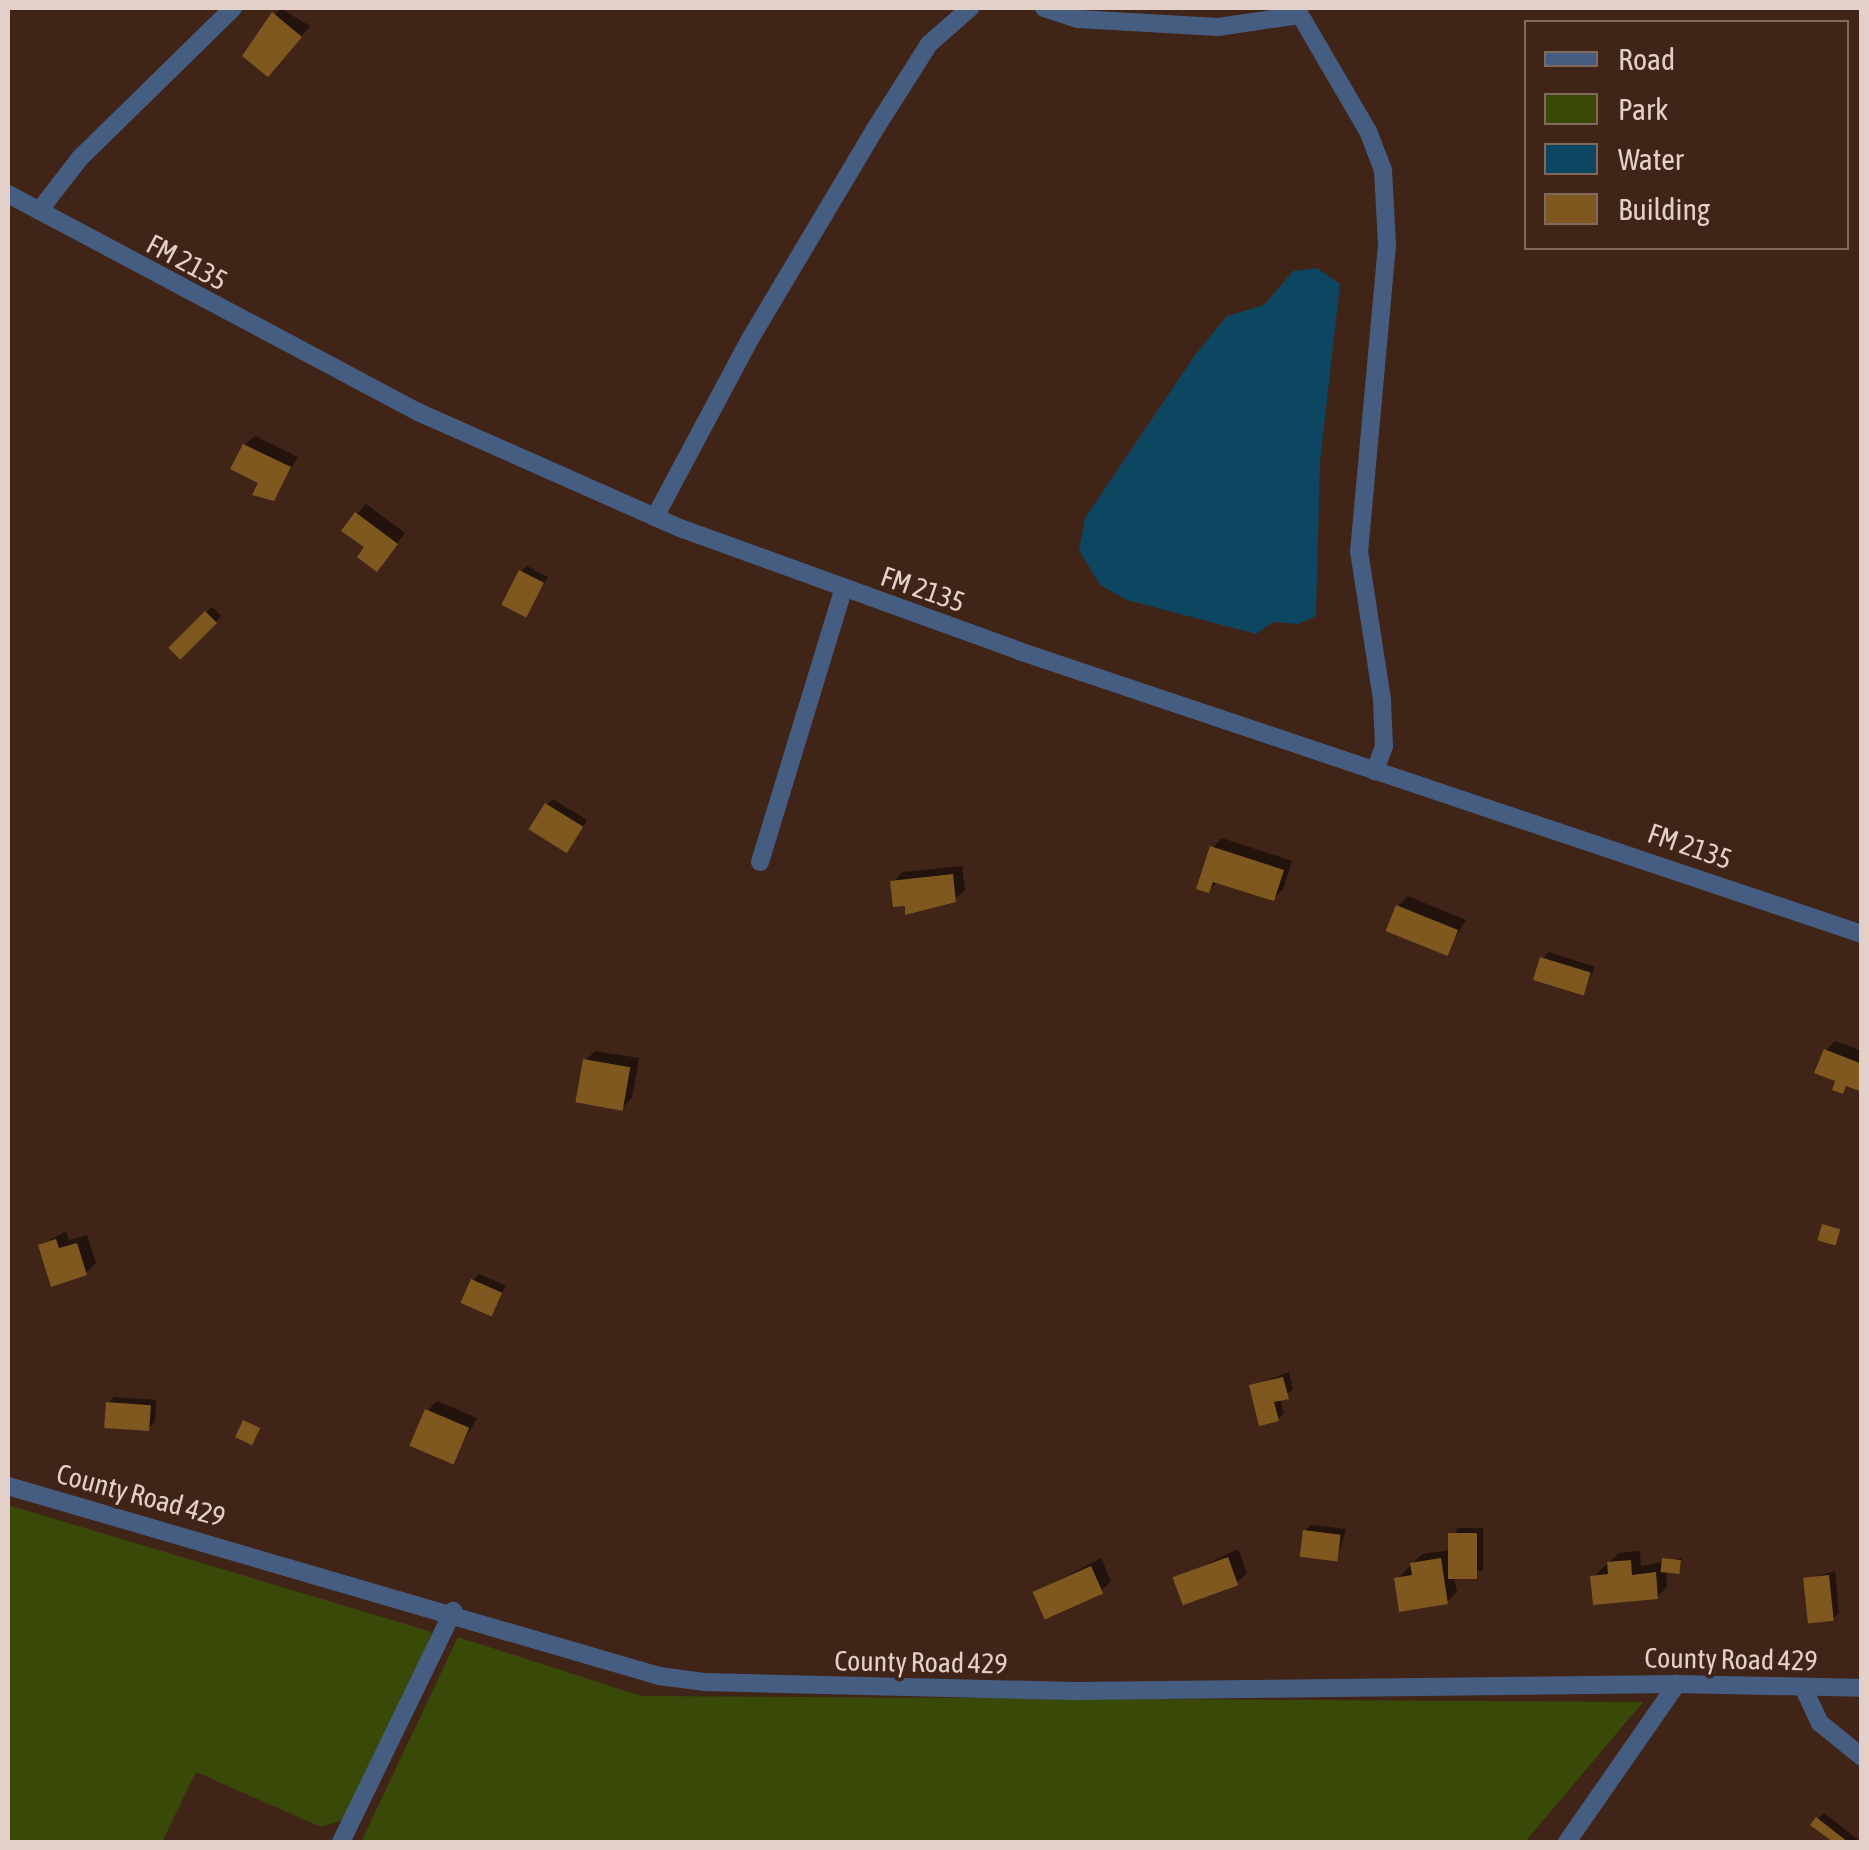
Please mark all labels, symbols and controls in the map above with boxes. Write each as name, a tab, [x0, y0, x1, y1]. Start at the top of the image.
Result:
legend	[1524, 20, 1849, 250]
text: Road	[1618, 42, 1675, 76]
text: Park	[1618, 92, 1668, 126]
text: Water	[1618, 142, 1684, 176]
text: Building	[1618, 192, 1710, 226]
street label: FM 2135	[141, 227, 233, 297]
street label: FM 2135	[877, 559, 969, 619]
street label: FM 2135	[1644, 816, 1736, 876]
street label: County Road 429	[53, 1456, 229, 1534]
street label: County Road 429	[1644, 1641, 1818, 1677]
street label: County Road 429	[834, 1644, 1008, 1680]

